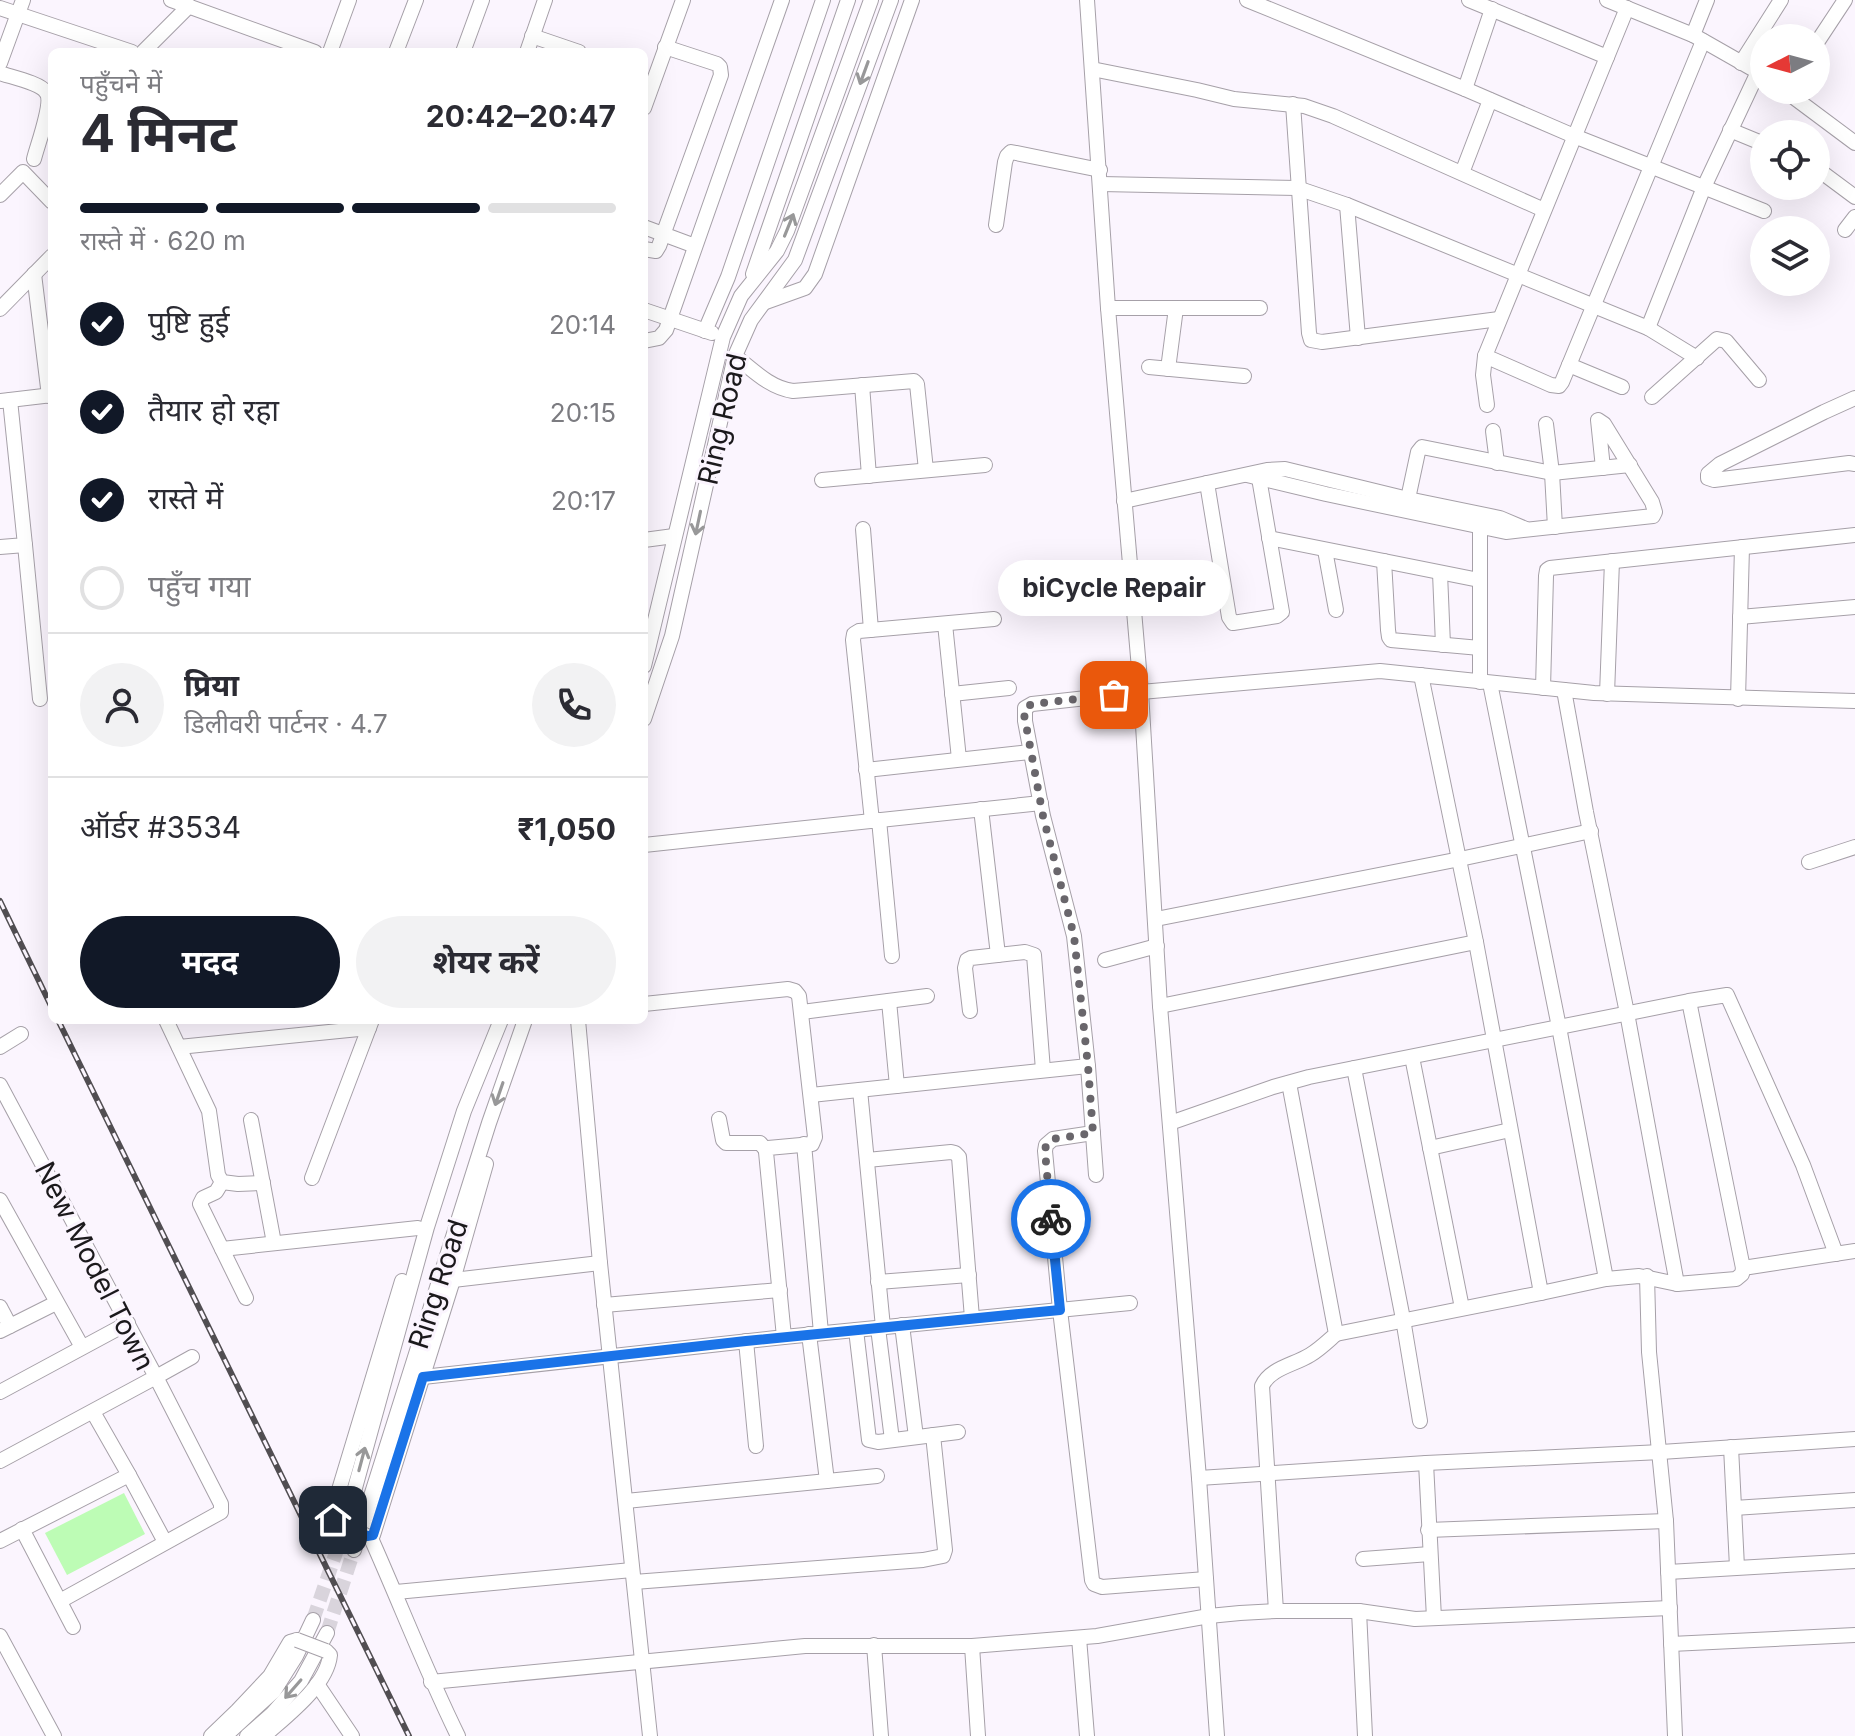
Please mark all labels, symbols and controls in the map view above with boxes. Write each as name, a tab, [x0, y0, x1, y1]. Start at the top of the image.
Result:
north arrow	[1750, 24, 1830, 104]
map controls	[1750, 24, 1830, 296]
one-way arrow	[856, 60, 870, 85]
text: पहुँचने में	[80, 68, 162, 99]
text: 20:42–20:47	[426, 98, 616, 134]
text: 4 मिनट	[80, 102, 237, 165]
button: locate	[1750, 120, 1830, 200]
one-way arrow	[782, 213, 797, 238]
button: layers	[1750, 216, 1830, 296]
text: रास्ते में · 620 m	[80, 225, 246, 256]
icon: check	[80, 302, 124, 346]
text: पुष्टि हुई	[148, 304, 229, 340]
text: 20:14	[549, 309, 616, 340]
street label: Ring Road	[690, 350, 754, 488]
icon: check	[80, 390, 124, 434]
text: तैयार हो रहा	[148, 392, 279, 428]
text: 20:15	[550, 397, 616, 428]
icon: check	[80, 478, 124, 522]
text: रास्ते में	[148, 480, 223, 516]
text: 20:17	[551, 485, 616, 516]
one-way arrow	[690, 510, 705, 535]
callout: biCycle Repair	[998, 559, 1230, 615]
text: पहुँच गया	[148, 568, 251, 604]
text: biCycle Repair	[1022, 572, 1206, 603]
pin	[1080, 661, 1148, 729]
button: person	[80, 663, 164, 747]
button: phone	[532, 663, 616, 747]
text: प्रिया	[184, 667, 239, 703]
icon: bag	[1092, 673, 1136, 717]
text: डिलीवरी पार्टनर · 4.7	[184, 708, 388, 739]
text: ऑर्डर #3534	[80, 809, 241, 845]
text: ₹1,050	[517, 811, 616, 847]
button: मदद	[80, 916, 340, 1008]
button: शेयर करें	[356, 916, 616, 1008]
one-way arrow	[491, 1081, 506, 1106]
street label: New Model Town	[28, 1156, 162, 1376]
courier	[1011, 1179, 1091, 1259]
icon: bike	[1029, 1197, 1073, 1241]
street label: Ring Road	[401, 1215, 475, 1353]
one-way arrow	[356, 1447, 371, 1473]
pin	[299, 1486, 367, 1554]
icon: home	[311, 1498, 355, 1542]
one-way arrow	[284, 1679, 302, 1699]

